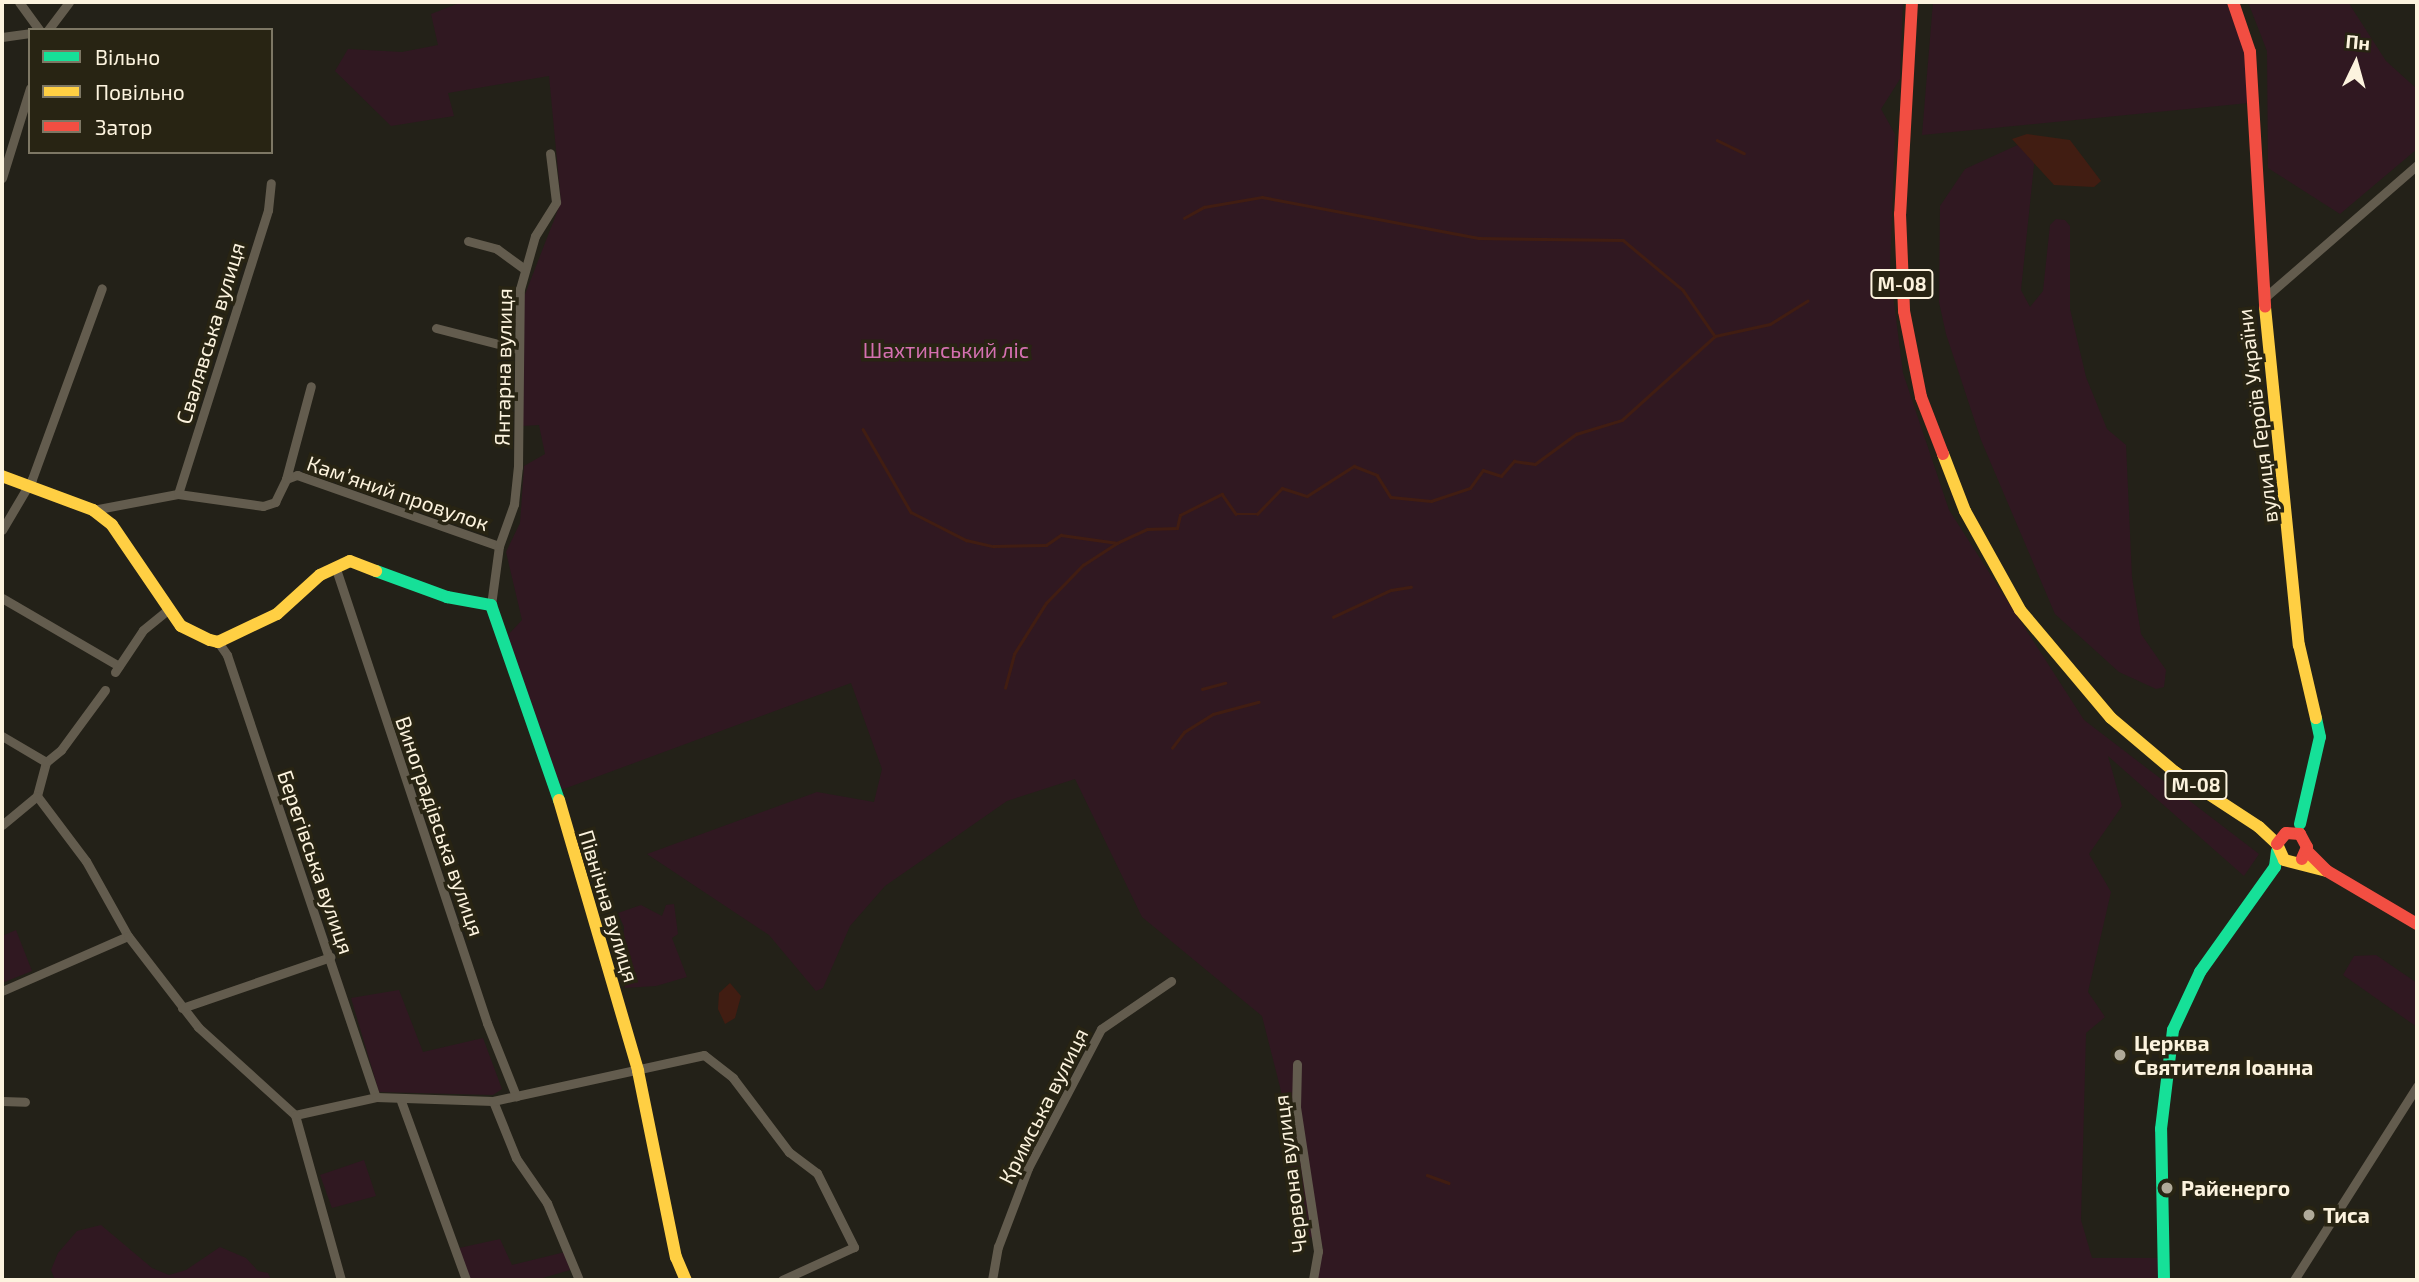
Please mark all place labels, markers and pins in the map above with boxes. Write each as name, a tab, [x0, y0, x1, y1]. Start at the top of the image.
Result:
place label: Церква Святителя Іоанна	[2134, 1030, 2313, 1080]
marker: Церква Святителя Іоанна	[2112, 1047, 2128, 1063]
place label: Райенерго	[2181, 1175, 2290, 1201]
marker: Райенерго	[2159, 1180, 2175, 1196]
place label: Тиса	[2323, 1202, 2370, 1228]
marker: Тиса	[2301, 1207, 2317, 1223]

